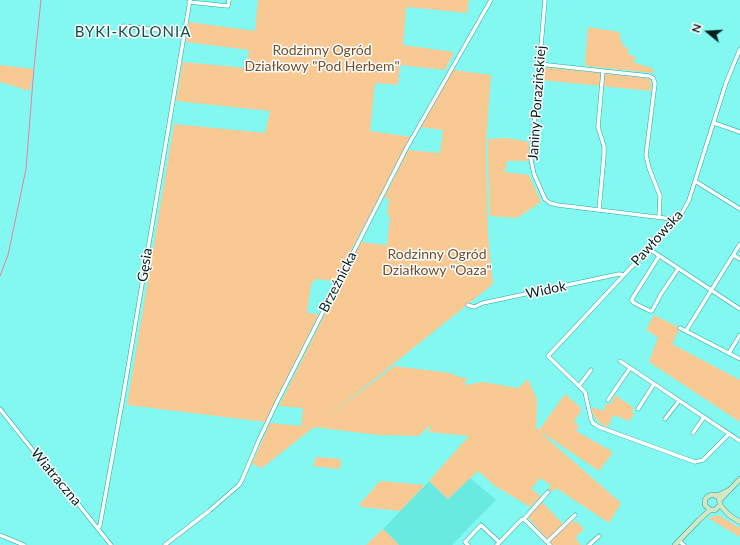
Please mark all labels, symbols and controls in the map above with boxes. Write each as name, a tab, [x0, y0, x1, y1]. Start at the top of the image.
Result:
north arrow	[688, 12, 728, 52]
text: N	[689, 22, 704, 34]
district label: BYKI-KOLONIA	[75, 23, 191, 41]
park label: Rodzinny Ogród Działkowy "Pod Herbem"	[244, 42, 400, 74]
street label: Janiny Porazińskiej	[525, 45, 549, 161]
street label: Pawłowska	[628, 207, 686, 269]
park label: Rodzinny Ogród Działkowy "Oaza"	[382, 246, 492, 278]
street label: Gęsia	[134, 247, 156, 283]
street label: Brzeźnicka	[316, 249, 360, 315]
street label: Widok	[524, 278, 568, 302]
street label: Wiatraczna	[27, 445, 85, 509]

